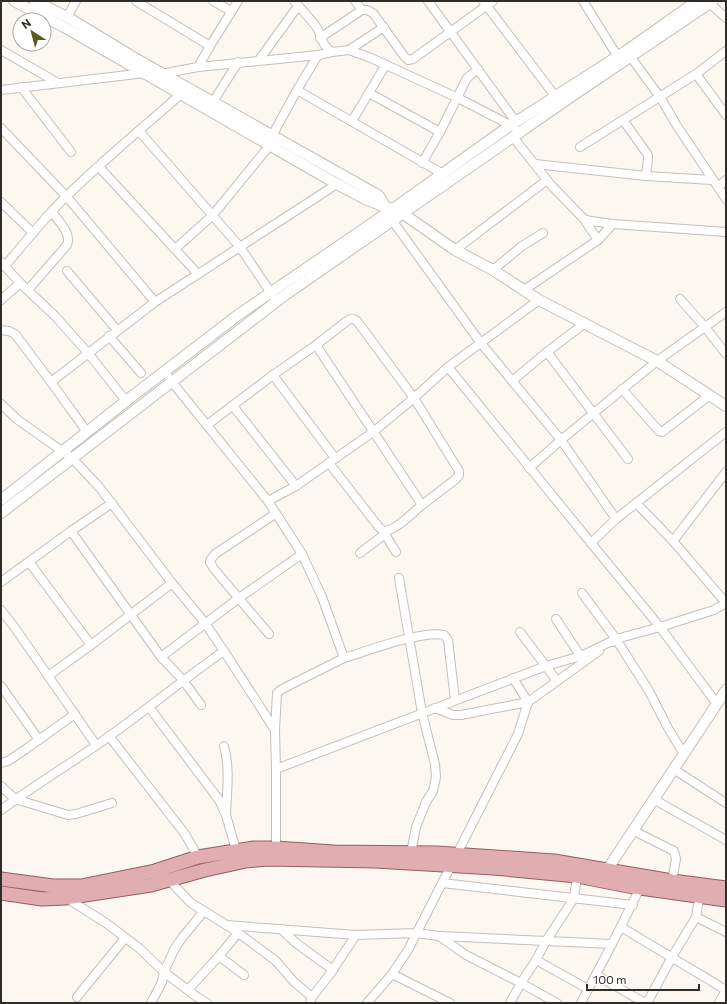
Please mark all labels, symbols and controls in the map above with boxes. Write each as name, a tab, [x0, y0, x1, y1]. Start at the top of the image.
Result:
north arrow	[12, 12, 52, 52]
text: N	[19, 16, 33, 31]
scale bar	[587, 966, 699, 992]
text: 100 m	[593, 972, 627, 986]

